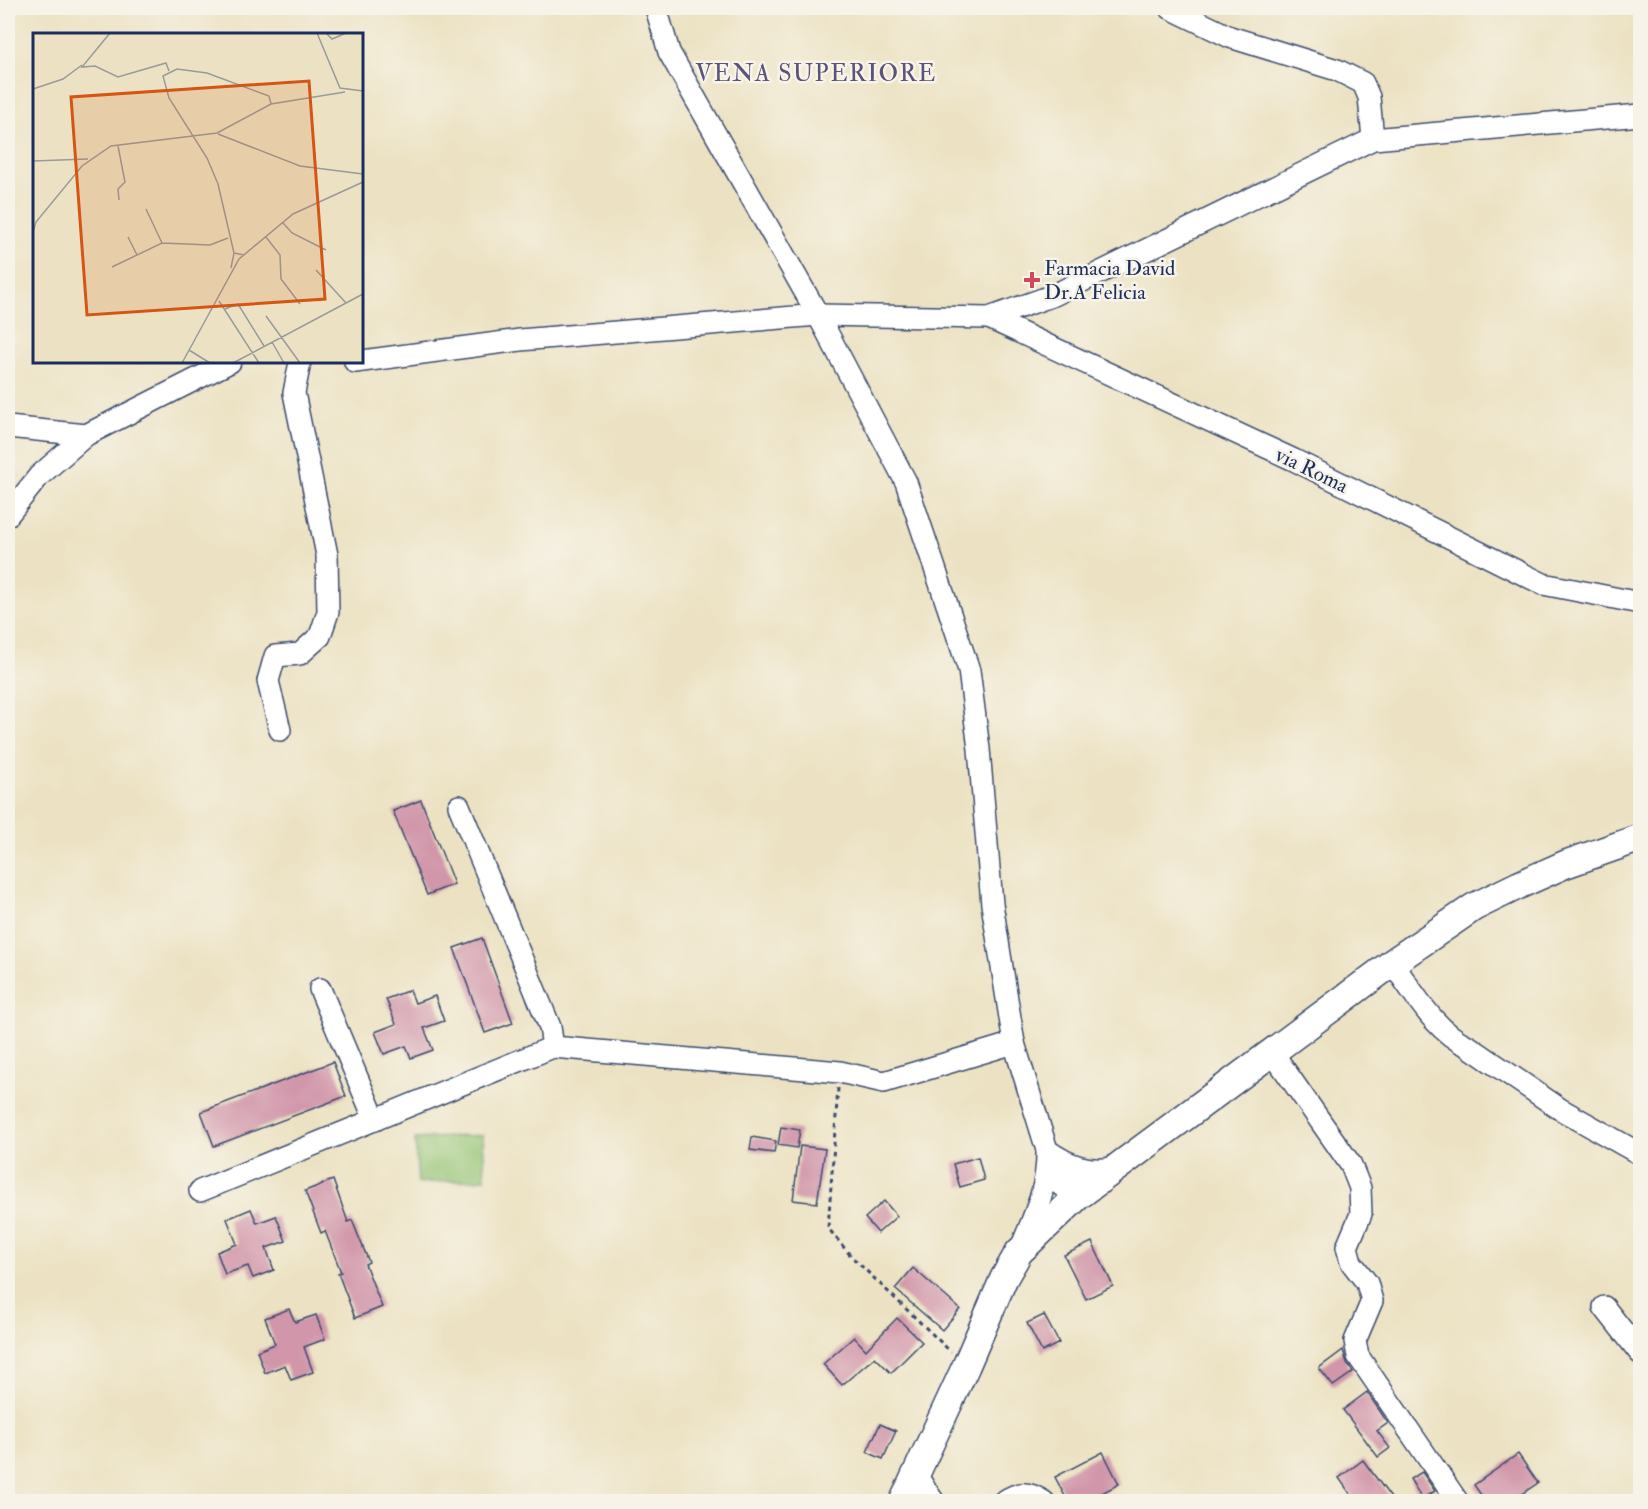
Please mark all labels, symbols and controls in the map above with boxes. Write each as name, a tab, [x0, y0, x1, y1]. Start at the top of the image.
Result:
inset map	[33, 33, 363, 363]
district label: VENA SUPERIORE	[695, 58, 937, 89]
place label: Farmacia David Dr.A Felicia	[1044, 255, 1176, 306]
marker: Farmacia David Dr.A Felicia	[1025, 273, 1039, 287]
street label: via Roma	[1270, 441, 1353, 500]

